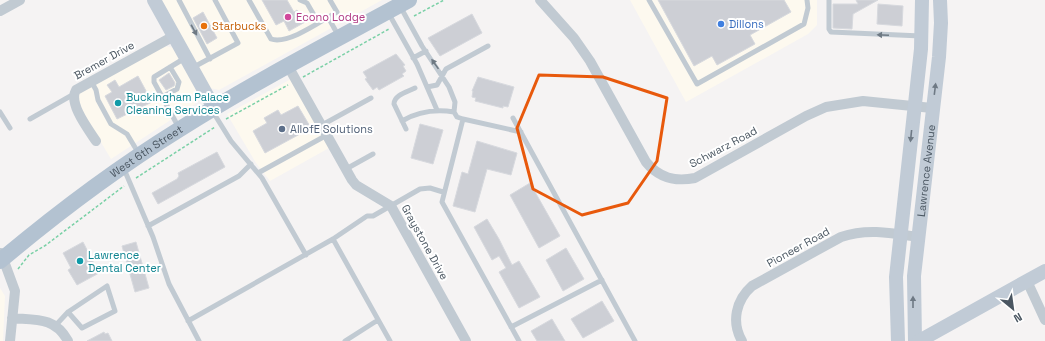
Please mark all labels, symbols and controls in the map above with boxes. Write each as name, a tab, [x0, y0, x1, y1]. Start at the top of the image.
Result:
place label: Econo Lodge	[296, 10, 365, 24]
marker: Econo Lodge	[283, 12, 293, 22]
place label: Dillons	[729, 17, 764, 31]
place label: Starbucks	[212, 19, 266, 33]
marker: Dillons	[716, 19, 726, 29]
marker: Starbucks	[199, 21, 209, 31]
one-way arrow	[190, 24, 197, 35]
one-way arrow	[876, 32, 889, 38]
street label: Bremer Drive	[71, 38, 137, 82]
one-way arrow	[431, 59, 439, 70]
one-way arrow	[932, 83, 938, 95]
place label: Buckingham Palace Cleaning Services	[126, 90, 229, 117]
marker: Buckingham Palace Cleaning Services	[113, 98, 123, 108]
street label: West 6th Street	[107, 122, 185, 180]
place label: AllofE Solutions	[290, 122, 373, 136]
street label: Schwarz Road	[687, 123, 759, 171]
marker: AllofE Solutions	[277, 124, 287, 134]
street label: Lawrence Avenue	[914, 124, 938, 218]
one-way arrow	[908, 130, 914, 142]
street label: Graystone Drive	[399, 202, 451, 282]
street label: Pioneer Road	[764, 224, 832, 270]
place label: Lawrence Dental Center	[88, 248, 161, 275]
marker: Lawrence Dental Center	[75, 256, 85, 266]
north arrow	[993, 289, 1033, 329]
one-way arrow	[910, 295, 916, 308]
text: N	[1011, 310, 1024, 326]

